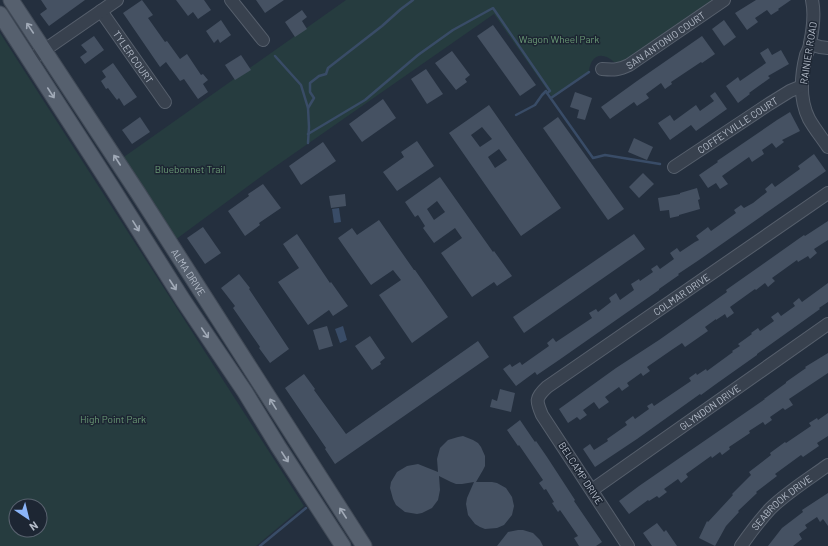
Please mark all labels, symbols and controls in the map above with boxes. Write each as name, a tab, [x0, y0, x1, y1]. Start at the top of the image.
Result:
street label: SAN ANTONIO COURT	[624, 9, 708, 71]
street label: RAINIER ROAD	[797, 21, 819, 85]
one-way arrow	[26, 23, 34, 34]
street label: TYLER COURT	[111, 28, 156, 86]
park label: Wagon Wheel Park	[519, 33, 599, 45]
one-way arrow	[47, 87, 55, 98]
street label: COFFEYVILLE COURT	[695, 94, 780, 156]
one-way arrow	[112, 154, 120, 166]
park label: Bluebonnet Trail	[155, 163, 225, 175]
one-way arrow	[132, 220, 140, 232]
street label: ALMA DRIVE	[169, 246, 208, 298]
street label: COLMAR DRIVE	[651, 271, 712, 318]
one-way arrow	[169, 279, 177, 290]
one-way arrow	[201, 327, 209, 338]
street label: GLYNDON DRIVE	[677, 382, 743, 433]
one-way arrow	[268, 398, 276, 410]
park label: High Point Park	[80, 413, 146, 425]
street label: BELCAMP DRIVE	[556, 440, 606, 506]
one-way arrow	[281, 451, 289, 462]
street label: SEABROOK DRIVE	[749, 472, 814, 533]
north arrow	[8, 498, 48, 538]
one-way arrow	[338, 507, 346, 519]
text: N	[27, 519, 41, 534]

